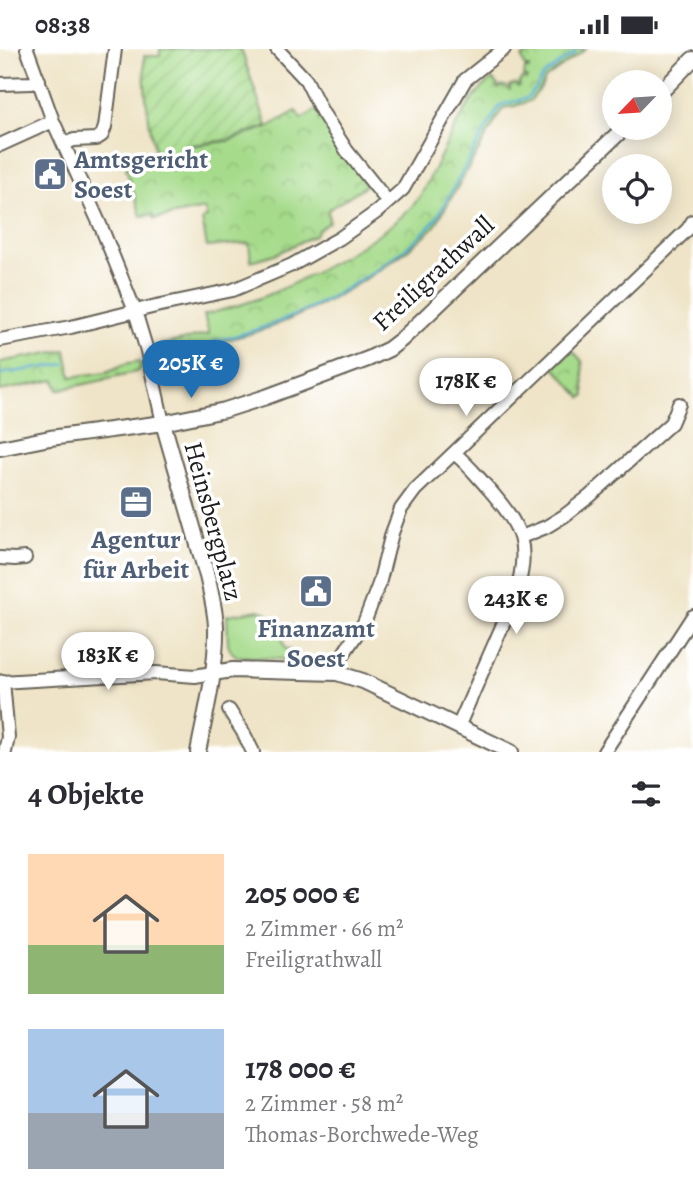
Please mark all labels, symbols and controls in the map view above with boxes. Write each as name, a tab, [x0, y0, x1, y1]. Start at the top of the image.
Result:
text: 08:38	[35, 7, 90, 42]
north arrow	[602, 70, 672, 140]
map controls	[602, 70, 672, 224]
place label: Amtsgericht Soest	[73, 142, 208, 207]
button: locate	[602, 154, 672, 224]
public building icon: Amtsgericht Soest	[31, 155, 69, 193]
street label: Freiligrathwall	[365, 208, 502, 339]
pin: 205K €	[134, 341, 248, 400]
text: 205K €	[159, 347, 223, 378]
pin: 178K €	[409, 359, 523, 418]
text: 178K €	[435, 365, 497, 396]
street label: Heinsbergplatz	[175, 438, 252, 605]
office icon: Agentur für Arbeit	[117, 483, 155, 521]
place label: Agentur für Arbeit	[83, 522, 189, 587]
public building icon: Finanzamt Soest	[297, 572, 335, 610]
pin: 243K €	[459, 577, 573, 636]
text: 243K €	[484, 583, 548, 614]
place label: Finanzamt Soest	[257, 611, 375, 676]
pin: 183K €	[51, 633, 165, 692]
text: 183K €	[77, 639, 139, 670]
text: 4 Objekte	[28, 774, 144, 814]
icon: filters	[627, 775, 665, 813]
text: 205 000 €	[245, 873, 360, 913]
icon: home	[84, 882, 168, 966]
text: 2 Zimmer · 66 m²	[245, 913, 404, 944]
text: Freiligrathwall	[245, 944, 382, 975]
text: 178 000 €	[245, 1048, 356, 1088]
icon: home	[84, 1057, 168, 1141]
text: 2 Zimmer · 58 m²	[245, 1088, 403, 1119]
text: Thomas-Borchwede-Weg	[245, 1119, 479, 1150]

